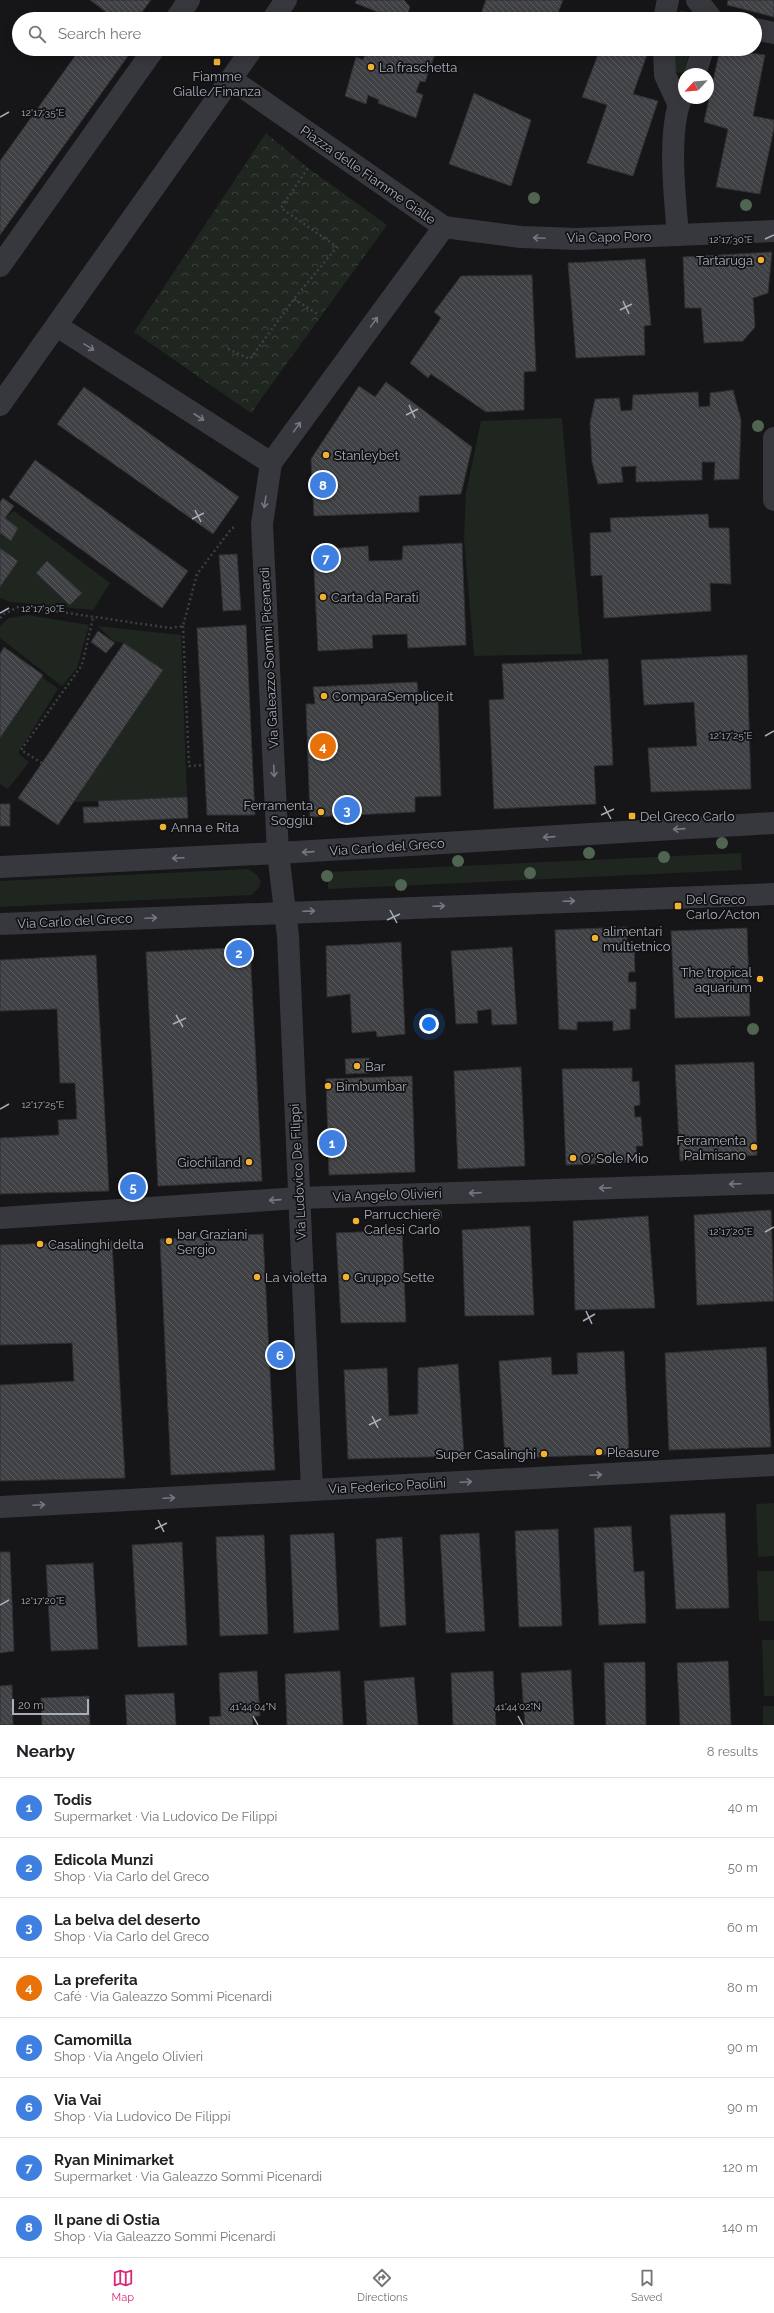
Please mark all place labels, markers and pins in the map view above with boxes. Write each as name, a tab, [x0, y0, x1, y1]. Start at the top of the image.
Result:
marker: Fiamme Gialle/Finanza	[212, 57, 222, 67]
place label: La fraschetta	[379, 60, 457, 75]
marker: La fraschetta	[366, 62, 376, 72]
place label: Fiamme Gialle/Finanza	[173, 69, 261, 99]
place label: Tartaruga	[696, 253, 753, 268]
marker: Tartaruga	[756, 255, 766, 265]
place label: Stanleybet	[334, 448, 399, 463]
marker: Stanleybet	[321, 450, 331, 460]
pin: 8	[310, 470, 336, 500]
pin: 7	[313, 543, 339, 573]
place label: Carta da Parati	[331, 590, 419, 605]
marker: Carta da Parati	[318, 592, 328, 602]
place label: ComparaSemplice.it	[332, 689, 454, 704]
marker: ComparaSemplice.it	[319, 691, 329, 701]
pin: 4	[310, 731, 336, 761]
pin: 3	[334, 795, 360, 825]
place label: Ferramenta Soggiu	[243, 798, 313, 828]
marker: Ferramenta Soggiu	[316, 807, 326, 817]
place label: Del Greco Carlo	[640, 809, 735, 824]
marker: Del Greco Carlo	[627, 811, 637, 821]
place label: Anna e Rita	[171, 820, 239, 835]
marker: Anna e Rita	[158, 822, 168, 832]
place label: Del Greco Carlo/Acton	[686, 892, 760, 922]
marker: Del Greco Carlo/Acton	[673, 901, 683, 911]
place label: alimentari multietnico	[603, 924, 671, 954]
marker: alimentari multietnico	[590, 933, 600, 943]
pin: 2	[226, 938, 252, 968]
place label: The tropical aquarium	[680, 965, 752, 995]
marker: The tropical aquarium	[755, 974, 765, 984]
place label: Bar	[365, 1059, 386, 1074]
marker: Bar	[352, 1061, 362, 1071]
place label: Bimbumbar	[336, 1079, 407, 1094]
marker: Bimbumbar	[323, 1081, 333, 1091]
pin: 1	[319, 1128, 345, 1158]
place label: Ferramenta Palmisano	[676, 1133, 746, 1163]
marker: Ferramenta Palmisano	[749, 1142, 759, 1152]
place label: O' Sole Mio	[581, 1151, 649, 1166]
marker: O' Sole Mio	[568, 1153, 578, 1163]
place label: Giochiland	[177, 1155, 241, 1170]
marker: Giochiland	[244, 1157, 254, 1167]
pin: 5	[120, 1172, 146, 1202]
place label: Parrucchiere Carlesi Carlo	[364, 1207, 441, 1237]
marker: Parrucchiere Carlesi Carlo	[351, 1216, 361, 1226]
place label: bar Graziani Sergio	[177, 1227, 247, 1257]
marker: bar Graziani Sergio	[164, 1236, 174, 1246]
place label: Casalinghi delta	[48, 1237, 144, 1252]
marker: Casalinghi delta	[35, 1239, 45, 1249]
place label: La violetta	[265, 1270, 327, 1285]
place label: Gruppo Sette	[354, 1270, 435, 1285]
marker: La violetta	[252, 1272, 262, 1282]
marker: Gruppo Sette	[341, 1272, 351, 1282]
pin: 6	[267, 1340, 293, 1370]
place label: Pleasure	[607, 1445, 660, 1460]
place label: Super Casalinghi	[435, 1447, 536, 1462]
marker: Pleasure	[594, 1447, 604, 1457]
marker: Super Casalinghi	[539, 1449, 549, 1459]

